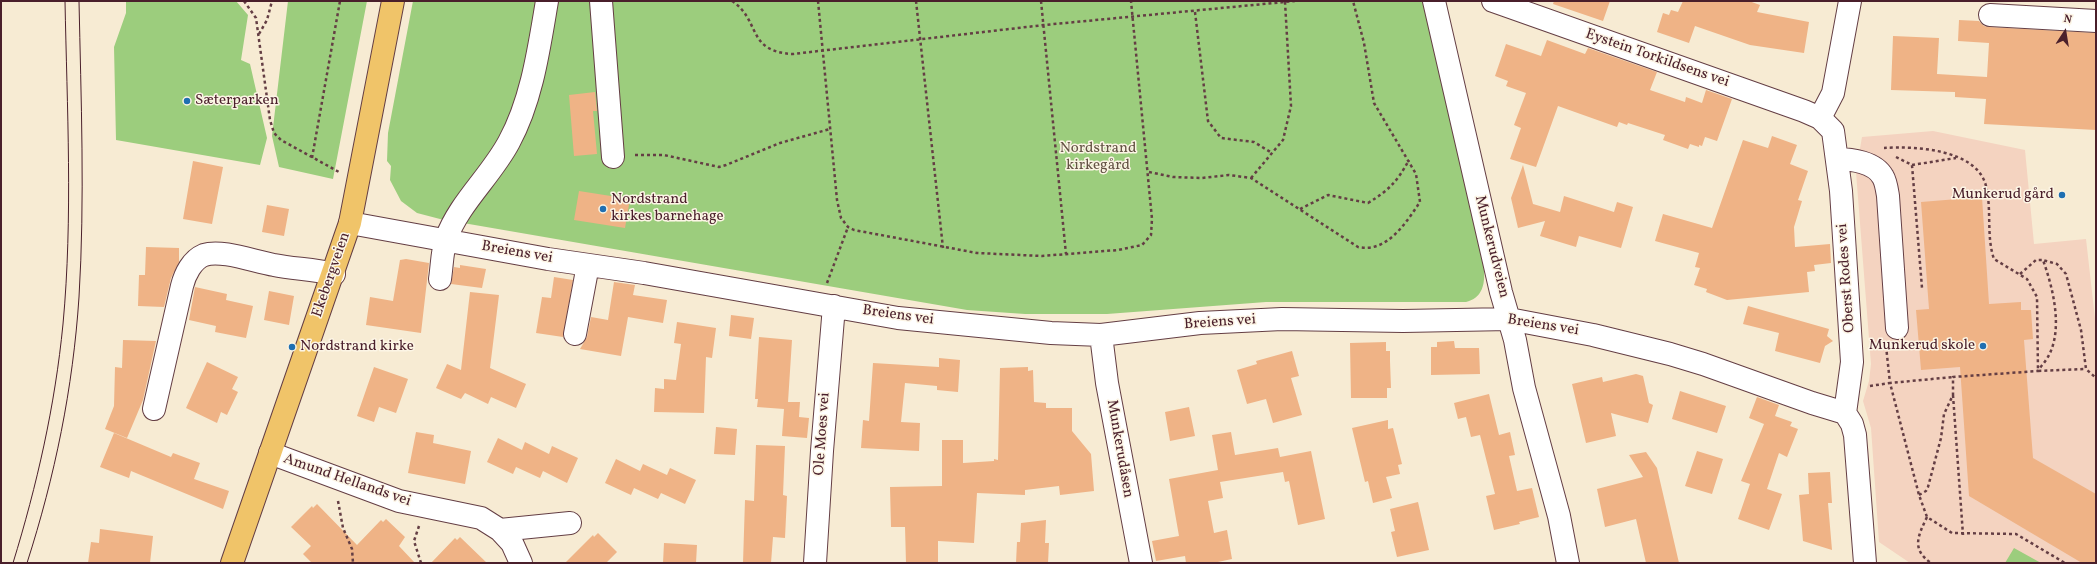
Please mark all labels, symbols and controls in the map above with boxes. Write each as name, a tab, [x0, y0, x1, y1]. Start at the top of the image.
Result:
north arrow	[2045, 12, 2085, 52]
text: N	[2062, 12, 2073, 28]
street label: Eystein Torkildsens vei	[1583, 26, 1731, 92]
place label: Sæterparken	[195, 92, 279, 110]
marker: Sæterparken	[182, 96, 192, 106]
park label: Nordstrand kirkegård	[1060, 140, 1136, 175]
place label: Munkerud gård	[1952, 186, 2054, 204]
marker: Munkerud gård	[2057, 190, 2067, 200]
place label: Nordstrand kirkes barnehage	[611, 191, 724, 226]
street label: Munkerudveien	[1470, 194, 1512, 300]
marker: Nordstrand kirkes barnehage	[598, 204, 608, 214]
street label: Oberst Rodes vei	[1834, 223, 1860, 333]
street label: Ekebergveien	[309, 230, 355, 320]
street label: Breiens vei	[480, 238, 554, 268]
street label: Breiens vei	[861, 302, 935, 330]
street label: Breiens vei	[1506, 311, 1580, 341]
street label: Breiens vei	[1183, 312, 1257, 334]
place label: Munkerud skole	[1869, 337, 1975, 355]
place label: Nordstrand kirke	[300, 338, 414, 356]
marker: Munkerud skole	[1978, 341, 1988, 351]
marker: Nordstrand kirke	[287, 342, 297, 352]
street label: Ole Moes vei	[811, 392, 835, 476]
street label: Munkerudåsen	[1102, 399, 1136, 499]
street label: Amund Hellands vei	[281, 451, 413, 511]

